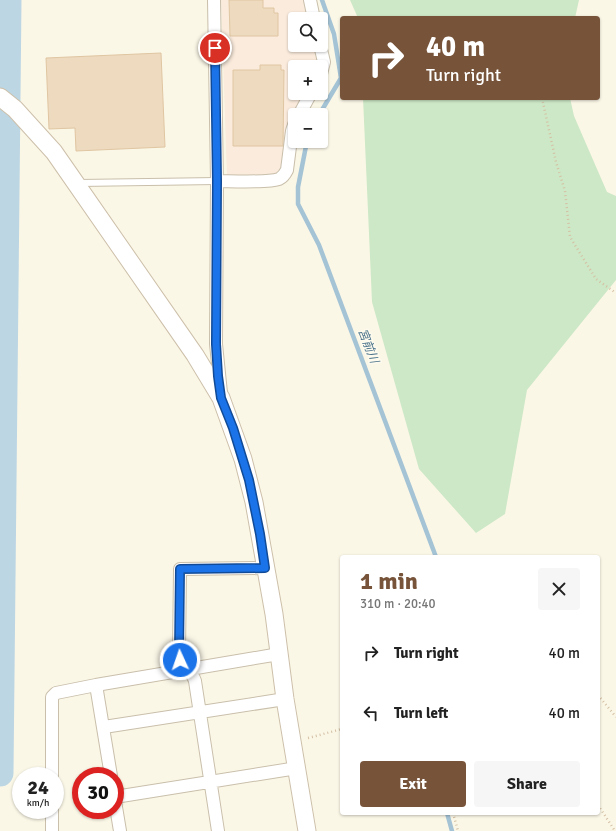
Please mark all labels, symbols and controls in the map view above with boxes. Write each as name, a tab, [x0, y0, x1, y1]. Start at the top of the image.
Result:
map controls	[288, 12, 328, 148]
button: search	[288, 12, 328, 52]
text: 40 m	[426, 30, 485, 64]
pin	[198, 31, 232, 65]
icon: right	[360, 32, 412, 84]
icon: arrive	[204, 37, 226, 59]
button: +	[288, 60, 328, 100]
text: Turn right	[426, 64, 501, 86]
button: −	[288, 108, 328, 148]
water label: 宮前川	[355, 327, 382, 367]
text: 1 min	[360, 566, 418, 596]
button: close	[538, 568, 580, 610]
text: 310 m · 20:40	[360, 596, 436, 612]
position arrow	[159, 639, 201, 681]
icon: right	[360, 642, 382, 664]
text: Turn right	[394, 644, 459, 662]
text: 40 m	[549, 644, 580, 662]
icon: left	[360, 702, 382, 724]
text: Turn left	[394, 704, 448, 722]
text: 40 m	[549, 704, 580, 722]
button: Exit	[360, 761, 466, 807]
button: Share	[474, 761, 580, 807]
speed limit sign: 30	[72, 767, 124, 819]
text: 24	[27, 775, 49, 800]
text: km/h	[27, 797, 49, 809]

